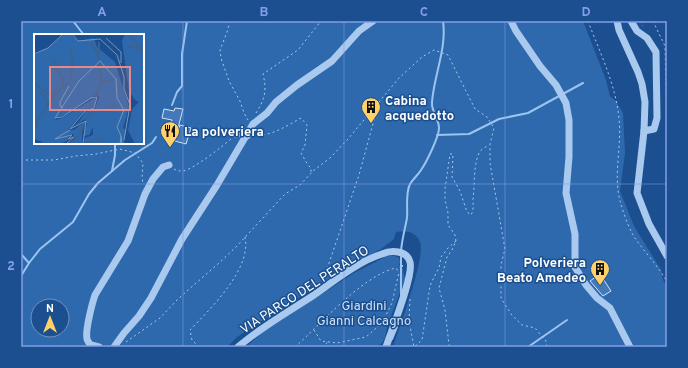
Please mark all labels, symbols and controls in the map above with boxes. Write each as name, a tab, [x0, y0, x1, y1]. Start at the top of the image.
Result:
text: A	[97, 5, 107, 21]
text: B	[260, 5, 269, 21]
text: C	[420, 5, 428, 21]
text: D	[581, 5, 591, 21]
inset map	[34, 34, 144, 144]
place label: Cabina acquedotto	[385, 94, 454, 125]
building icon: Cabina acquedotto	[360, 96, 382, 124]
text: 1	[8, 97, 14, 113]
restaurant icon: La polveriera	[159, 120, 181, 148]
place label: La polveriera	[184, 125, 264, 141]
street label: VIA PARCO DEL PERALTO	[238, 243, 372, 338]
place label: Polveriera Beato Amedeo	[497, 256, 586, 287]
building icon: Polveriera Beato Amedeo	[589, 258, 611, 286]
text: 2	[7, 259, 15, 275]
north arrow	[30, 298, 70, 338]
park label: Giardini Gianni Calcagno	[317, 299, 411, 330]
text: N	[46, 302, 54, 316]

